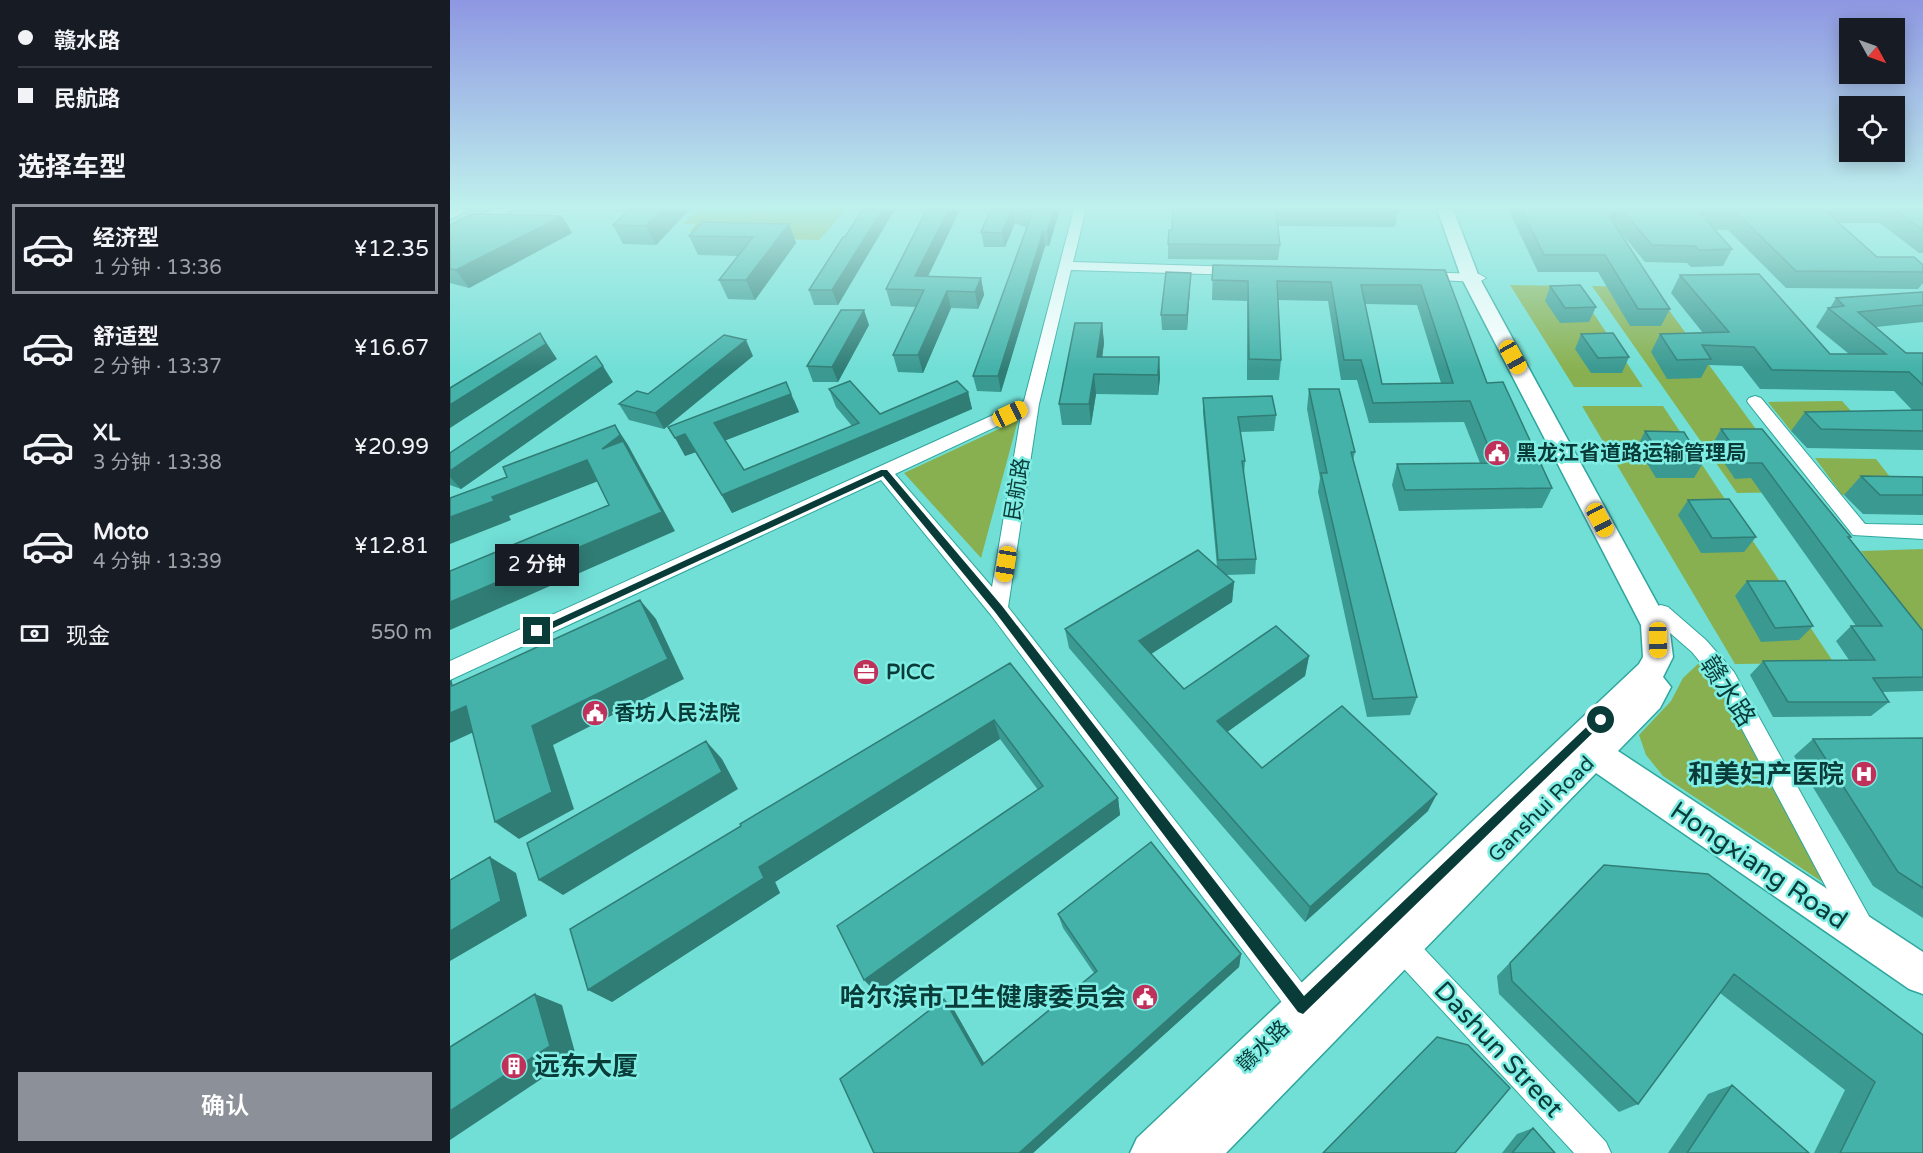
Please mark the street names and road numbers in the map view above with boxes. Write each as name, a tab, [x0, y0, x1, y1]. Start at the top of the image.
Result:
street label: 民航路	[1000, 456, 1035, 522]
street label: 赣水路	[1693, 650, 1762, 732]
street label: Ganshui Road	[1483, 751, 1600, 868]
street label: Hongxiang Road	[1664, 795, 1853, 936]
street label: Dashun Street	[1428, 975, 1570, 1124]
street label: 赣水路	[1232, 1015, 1295, 1077]

